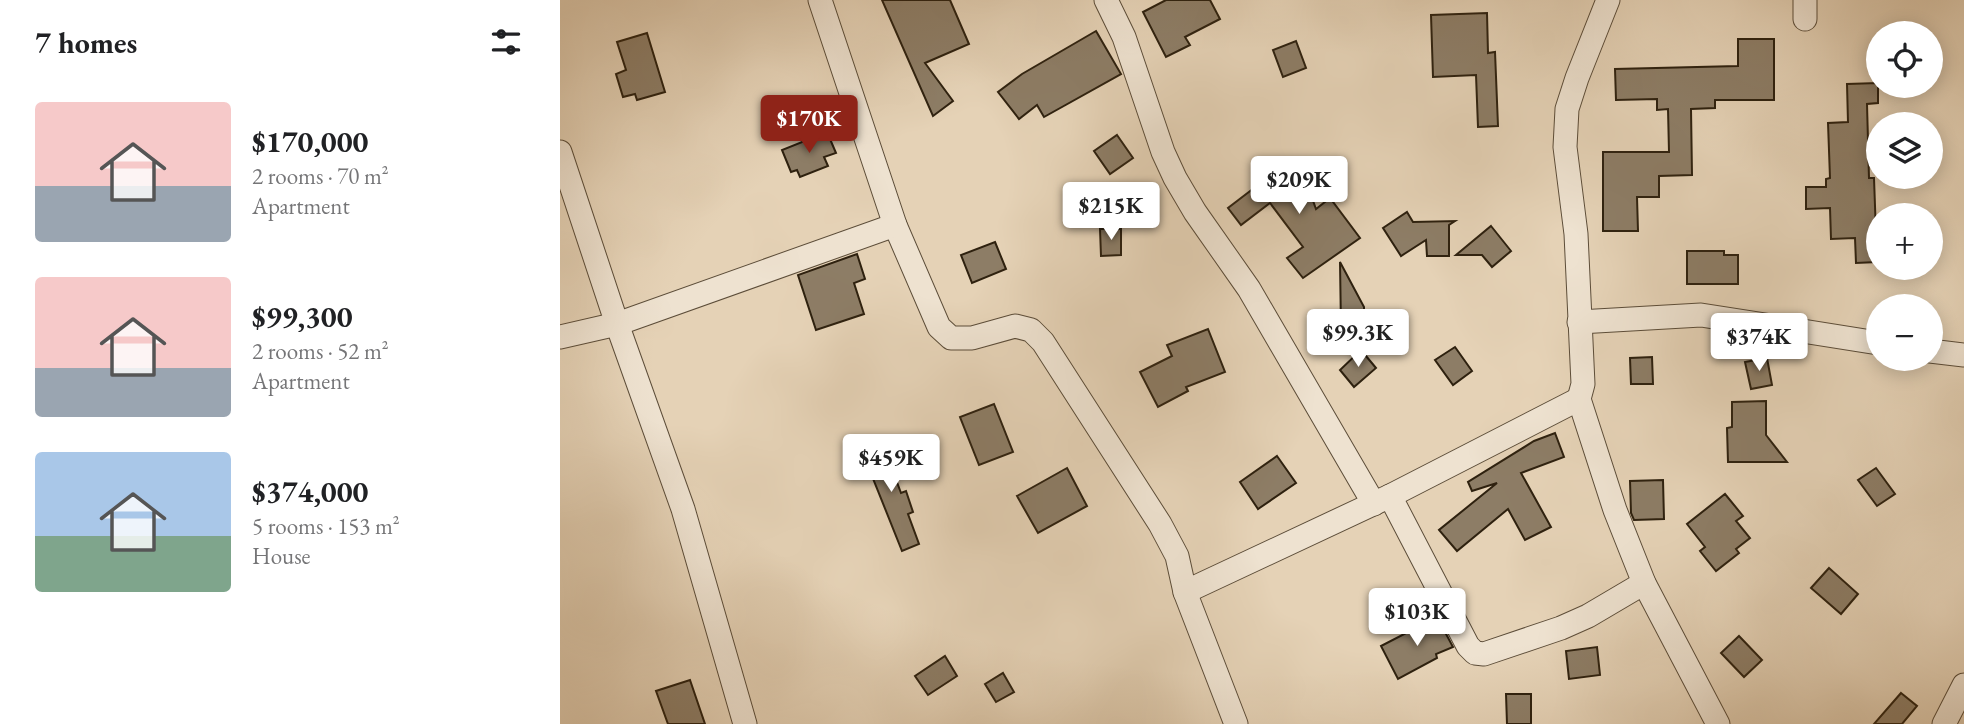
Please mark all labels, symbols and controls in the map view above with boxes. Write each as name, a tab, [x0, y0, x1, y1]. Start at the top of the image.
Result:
map controls	[1866, 21, 1943, 371]
button: locate	[1866, 21, 1943, 98]
text: 7 homes	[35, 23, 137, 62]
icon: filters	[487, 23, 525, 61]
pin: $170K	[760, 96, 858, 155]
text: $170K	[777, 103, 841, 133]
button: layers	[1866, 112, 1943, 189]
text: $170,000	[252, 122, 368, 161]
icon: home	[91, 130, 175, 214]
pin: $209K	[1250, 156, 1348, 216]
text: 2 rooms · 70 m²	[252, 161, 389, 191]
text: $209K	[1267, 164, 1331, 194]
pin: $215K	[1062, 182, 1160, 242]
text: $215K	[1079, 190, 1143, 220]
text: Apartment	[252, 191, 350, 221]
button: +	[1866, 203, 1943, 280]
button: −	[1866, 294, 1943, 371]
text: $99,300	[252, 297, 353, 336]
icon: home	[91, 305, 175, 389]
pin: $99.3K	[1301, 310, 1415, 369]
pin: $374K	[1710, 314, 1808, 373]
text: $99.3K	[1323, 317, 1393, 347]
text: $374K	[1727, 321, 1791, 351]
text: 2 rooms · 52 m²	[252, 336, 389, 366]
text: Apartment	[252, 366, 350, 396]
pin: $459K	[842, 434, 940, 494]
text: $459K	[859, 442, 923, 472]
text: $374,000	[252, 472, 368, 511]
icon: home	[91, 480, 175, 564]
text: 5 rooms · 153 m²	[252, 511, 400, 541]
text: House	[252, 541, 311, 571]
pin: $103K	[1368, 588, 1466, 648]
text: $103K	[1385, 596, 1449, 626]

